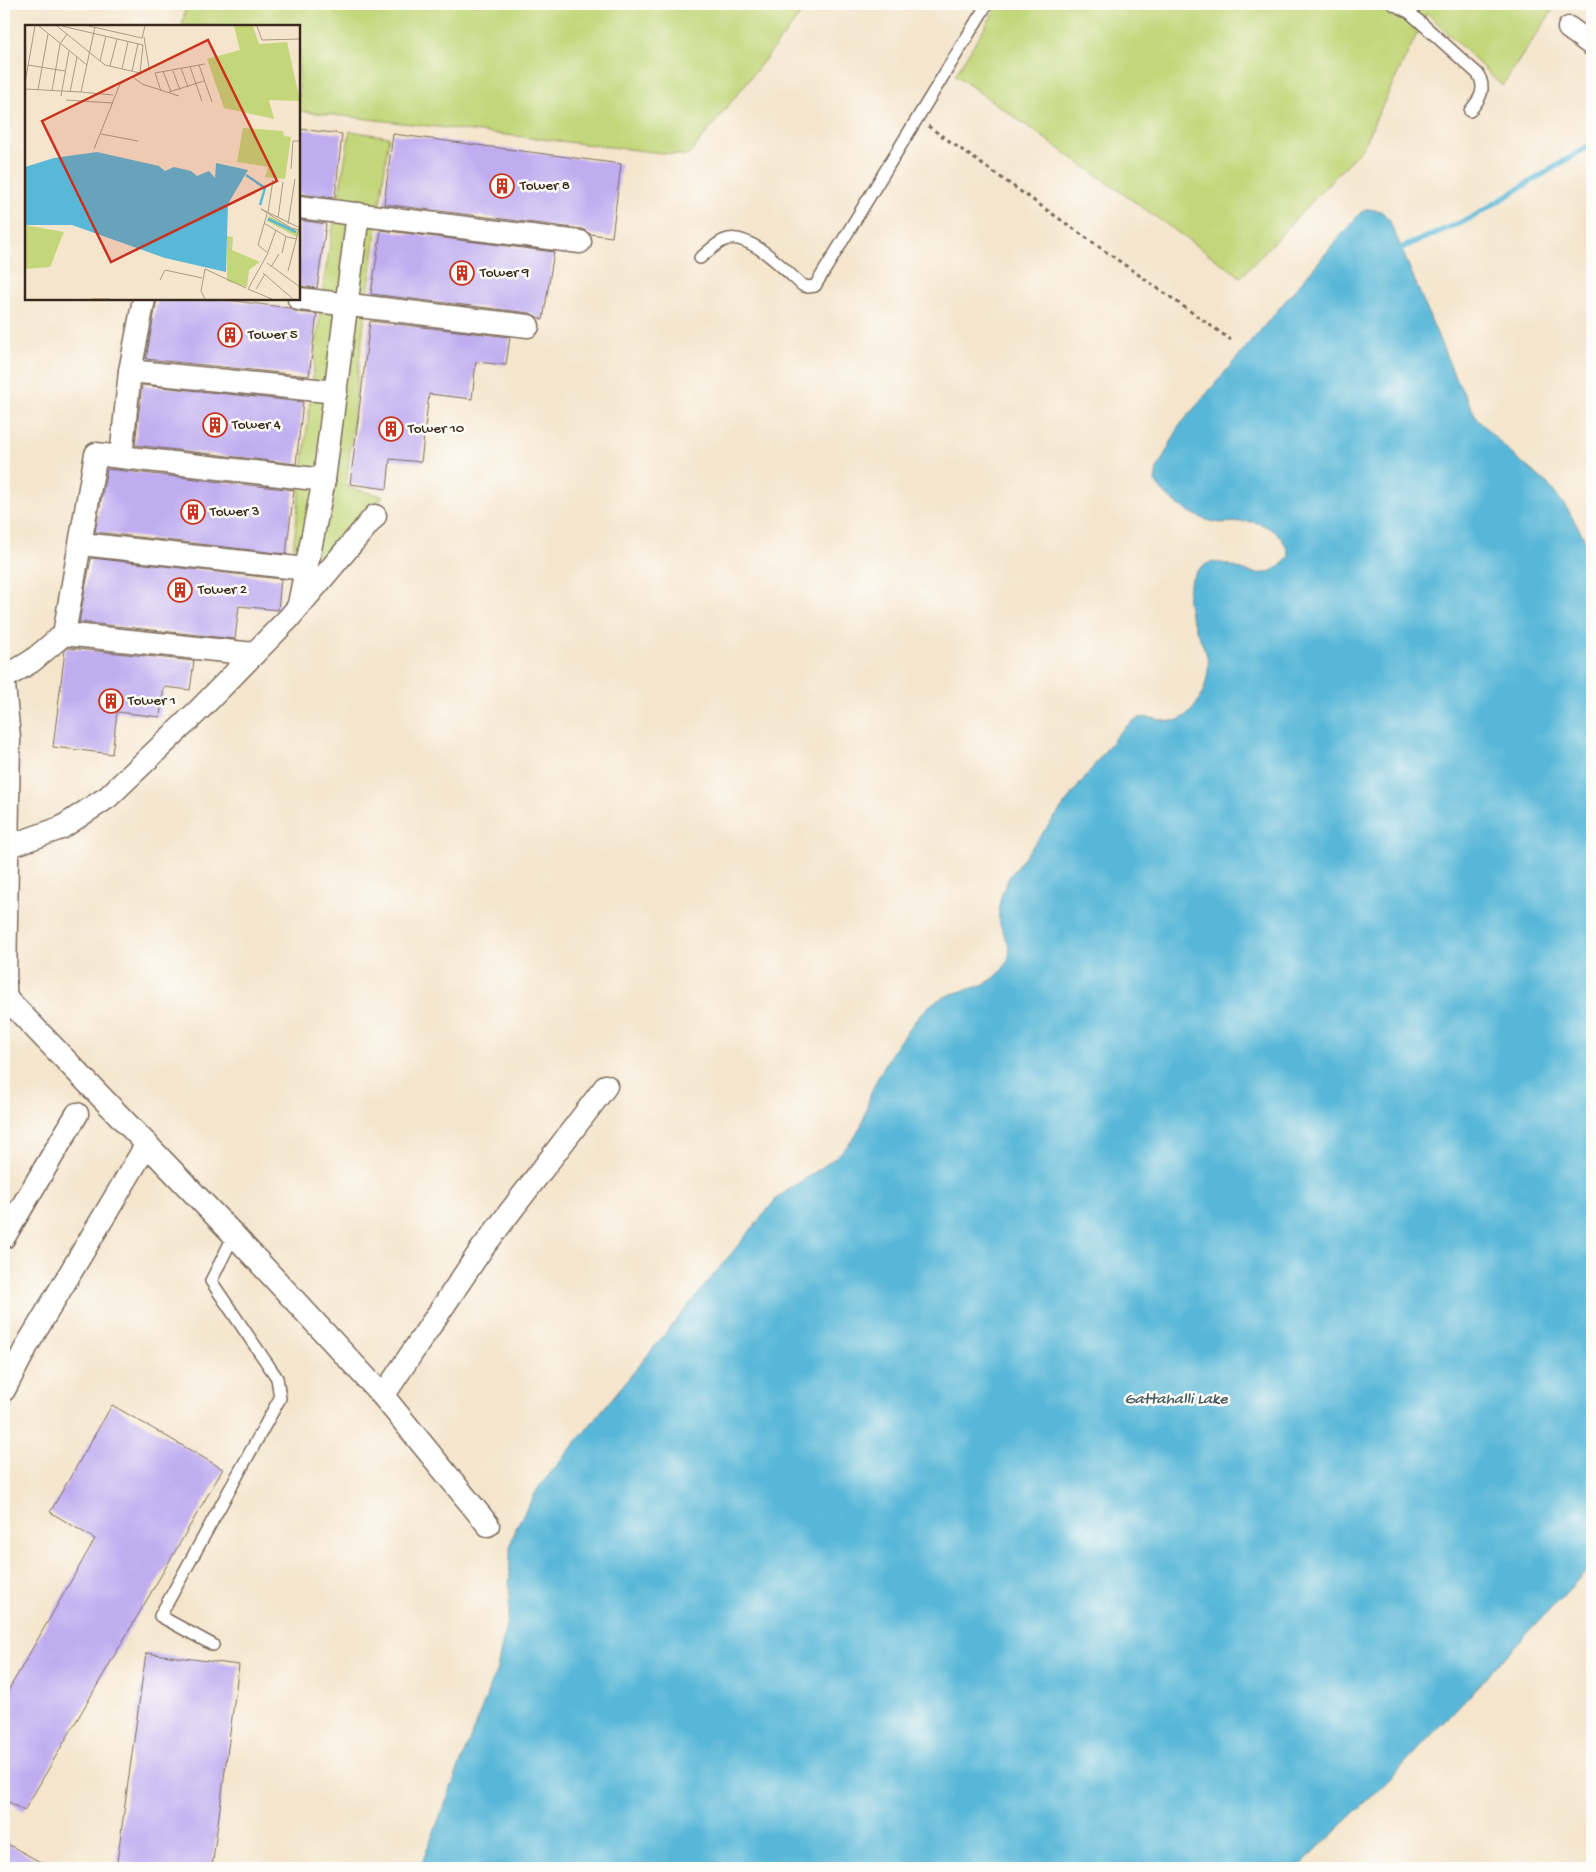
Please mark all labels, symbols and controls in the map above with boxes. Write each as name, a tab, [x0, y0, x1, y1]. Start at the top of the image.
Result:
inset map	[25, 25, 300, 300]
building icon: Tower 8	[489, 173, 515, 199]
place label: Tower 8	[519, 177, 570, 195]
building icon: Tower 9	[449, 260, 475, 286]
place label: Tower 9	[479, 264, 530, 282]
building icon: Tower 5	[217, 322, 243, 348]
place label: Tower 5	[247, 326, 298, 344]
building icon: Tower 4	[202, 412, 228, 438]
place label: Tower 4	[231, 416, 281, 434]
building icon: Tower 10	[378, 416, 404, 442]
place label: Tower 10	[407, 420, 465, 438]
building icon: Tower 3	[180, 499, 206, 525]
place label: Tower 3	[209, 503, 260, 521]
building icon: Tower 2	[167, 577, 193, 603]
place label: Tower 2	[197, 581, 247, 599]
building icon: Tower 1	[98, 688, 124, 714]
place label: Tower 1	[127, 692, 176, 710]
water label: Gattahalli Lake	[1125, 1391, 1228, 1410]

